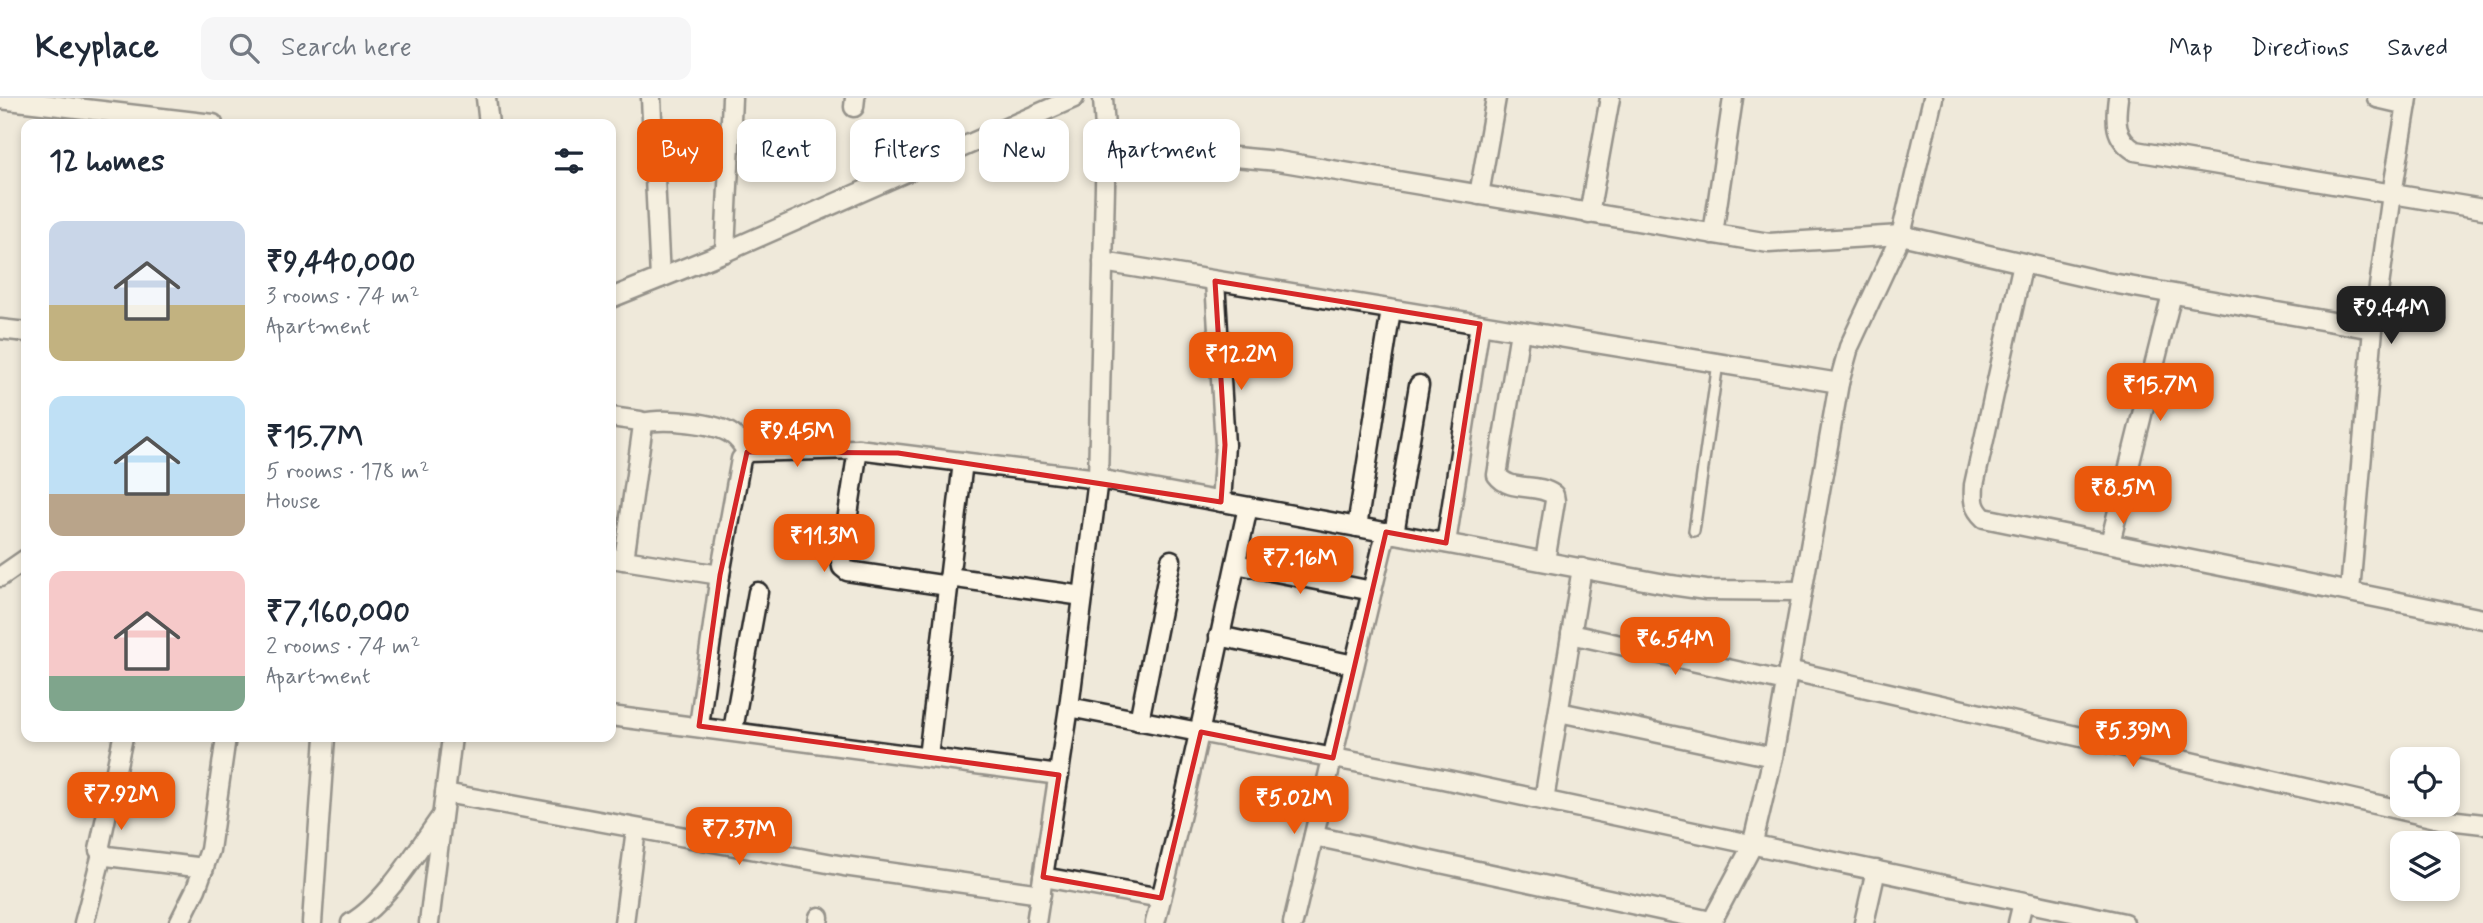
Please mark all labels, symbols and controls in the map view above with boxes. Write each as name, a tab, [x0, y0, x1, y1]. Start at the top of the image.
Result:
search box	[201, 17, 691, 80]
text: Keyplace	[35, 26, 159, 70]
icon: search	[225, 29, 263, 67]
text: Search here	[281, 31, 412, 65]
text: Map	[2169, 33, 2213, 64]
text: Directions	[2251, 33, 2349, 64]
text: Saved	[2387, 33, 2448, 64]
chip: Buy	[637, 119, 723, 182]
chip: Rent	[737, 119, 836, 182]
chip: Filters	[850, 119, 965, 182]
chip: New	[979, 119, 1069, 182]
chip: Apartment	[1083, 119, 1240, 182]
text: 12 homes	[49, 142, 165, 181]
icon: filters	[550, 142, 588, 180]
text: ₹9,440,000	[266, 243, 415, 282]
icon: home	[105, 249, 189, 333]
text: 3 rooms · 74 m²	[266, 282, 420, 312]
pin: ₹9.44M	[2334, 286, 2448, 346]
text: ₹9.44M	[2353, 294, 2429, 324]
text: Apartment	[266, 312, 371, 342]
pin: ₹12.2M	[1184, 332, 1298, 392]
text: ₹12.2M	[1205, 340, 1277, 370]
pin: ₹15.7M	[2103, 364, 2217, 423]
text: ₹15.7M	[2123, 371, 2197, 401]
pin: ₹9.45M	[740, 410, 854, 469]
text: ₹9.45M	[759, 417, 835, 447]
text: ₹15.7M	[266, 418, 363, 457]
icon: home	[105, 424, 189, 508]
text: 5 rooms · 178 m²	[266, 457, 429, 487]
pin: ₹8.5M	[2074, 466, 2172, 526]
text: ₹8.5M	[2091, 474, 2155, 504]
text: House	[266, 487, 320, 517]
pin: ₹11.3M	[767, 514, 881, 574]
text: ₹11.3M	[790, 522, 858, 552]
pin: ₹7.16M	[1243, 536, 1357, 596]
text: ₹7.16M	[1262, 544, 1338, 574]
text: ₹7,160,000	[266, 593, 410, 632]
icon: home	[105, 599, 189, 683]
pin: ₹6.54M	[1618, 618, 1732, 677]
text: ₹6.54M	[1636, 625, 1714, 655]
text: 2 rooms · 74 m²	[266, 632, 421, 662]
text: Apartment	[266, 662, 371, 692]
pin: ₹5.39M	[2076, 710, 2190, 769]
text: ₹5.39M	[2095, 717, 2171, 747]
map controls	[2390, 747, 2460, 901]
button: locate	[2390, 747, 2460, 817]
pin: ₹7.92M	[64, 772, 178, 832]
pin: ₹5.02M	[1237, 776, 1351, 836]
text: ₹7.92M	[83, 780, 159, 810]
text: ₹5.02M	[1256, 784, 1332, 814]
pin: ₹7.37M	[682, 808, 796, 867]
text: ₹7.37M	[702, 815, 776, 845]
button: layers	[2390, 831, 2460, 901]

